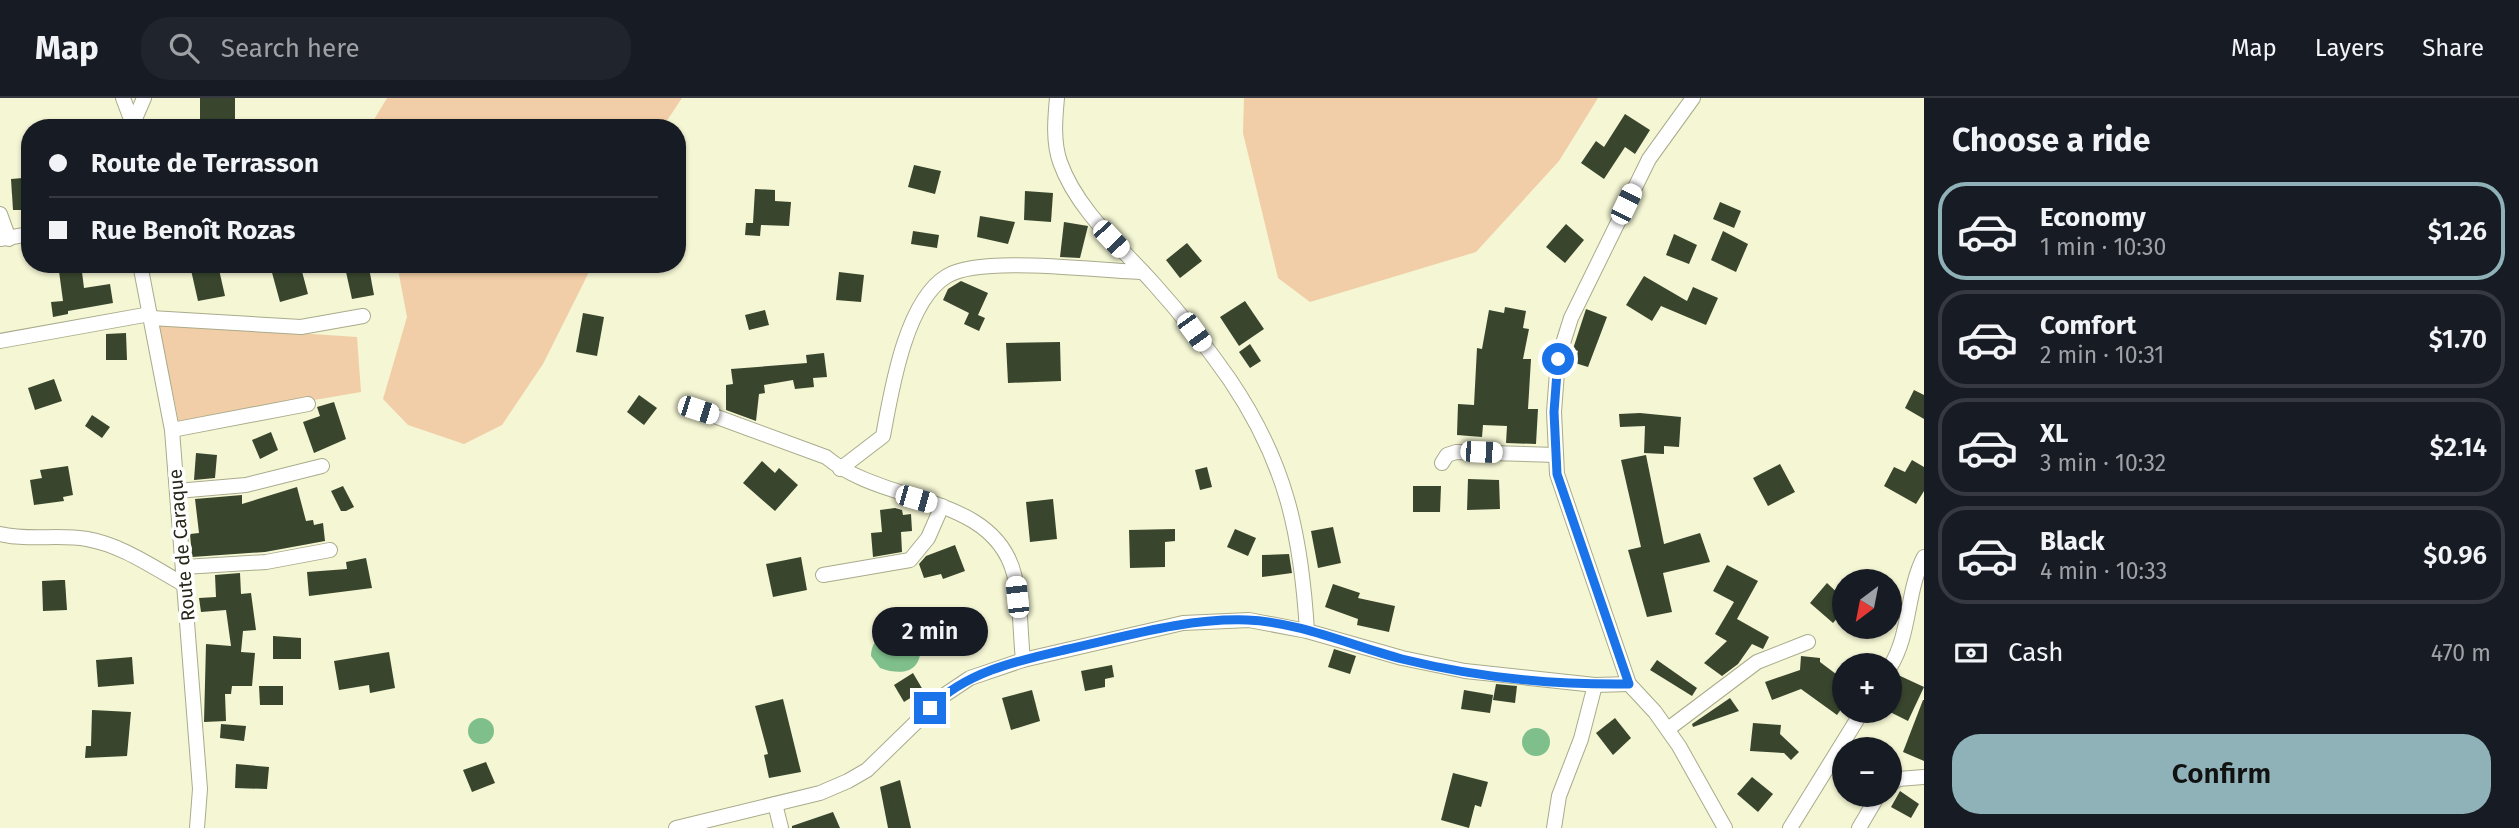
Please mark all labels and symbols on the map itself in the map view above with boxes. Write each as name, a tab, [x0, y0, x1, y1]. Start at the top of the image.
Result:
car	[1608, 181, 1645, 227]
car	[1089, 216, 1134, 262]
car	[1174, 309, 1215, 355]
route start	[1542, 343, 1574, 375]
car	[675, 394, 722, 426]
car	[1460, 441, 1503, 463]
street label: Route de Caraque	[163, 468, 200, 622]
car	[893, 483, 940, 515]
north arrow	[1832, 569, 1902, 639]
car	[1005, 575, 1030, 619]
callout: 2 min	[872, 606, 988, 656]
route end	[914, 692, 946, 724]

